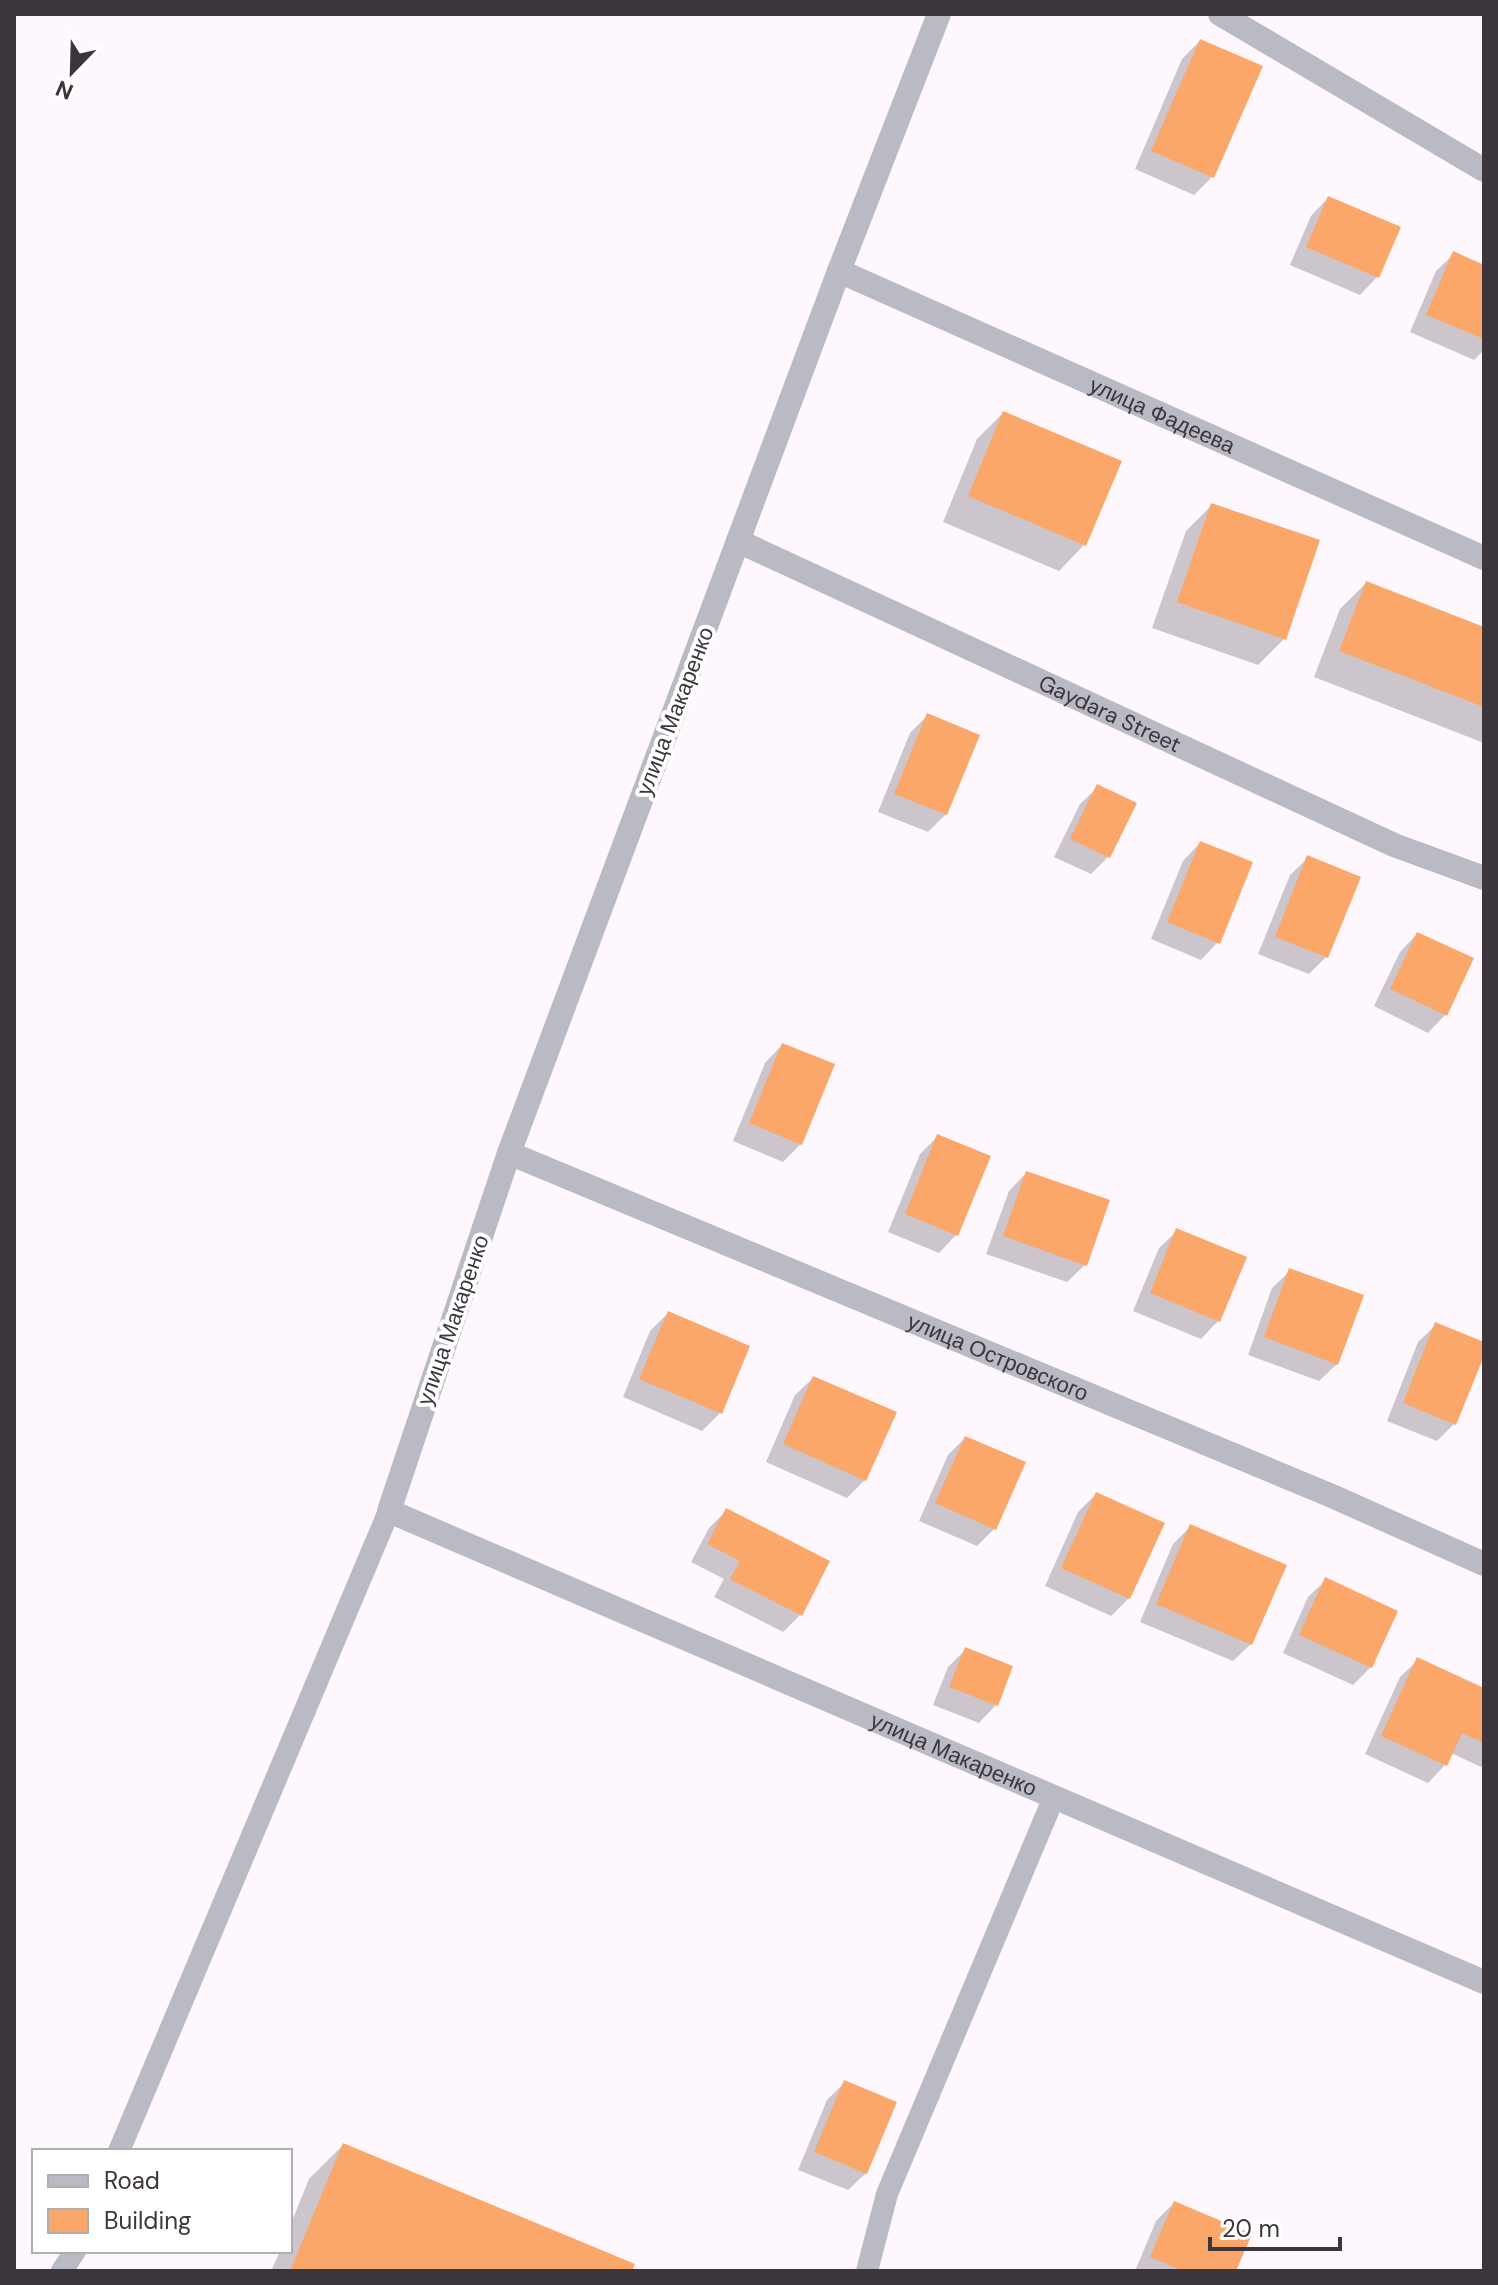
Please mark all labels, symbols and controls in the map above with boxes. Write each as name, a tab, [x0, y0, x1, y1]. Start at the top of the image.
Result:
north arrow	[32, 32, 112, 112]
text: N	[51, 73, 77, 106]
street label: улица Фадеева	[1085, 370, 1240, 460]
street label: улица Макаренко	[630, 623, 720, 799]
street label: Gaydara Street	[1034, 668, 1186, 759]
street label: улица Макаренко	[410, 1231, 496, 1409]
street label: улица Островского	[903, 1306, 1093, 1407]
street label: улица Макаренко	[866, 1705, 1042, 1803]
legend	[32, 2149, 292, 2253]
text: Road	[104, 2165, 160, 2196]
scale bar	[1210, 2201, 1340, 2251]
text: Building	[104, 2205, 191, 2236]
text: 20 m	[1222, 2213, 1280, 2244]

